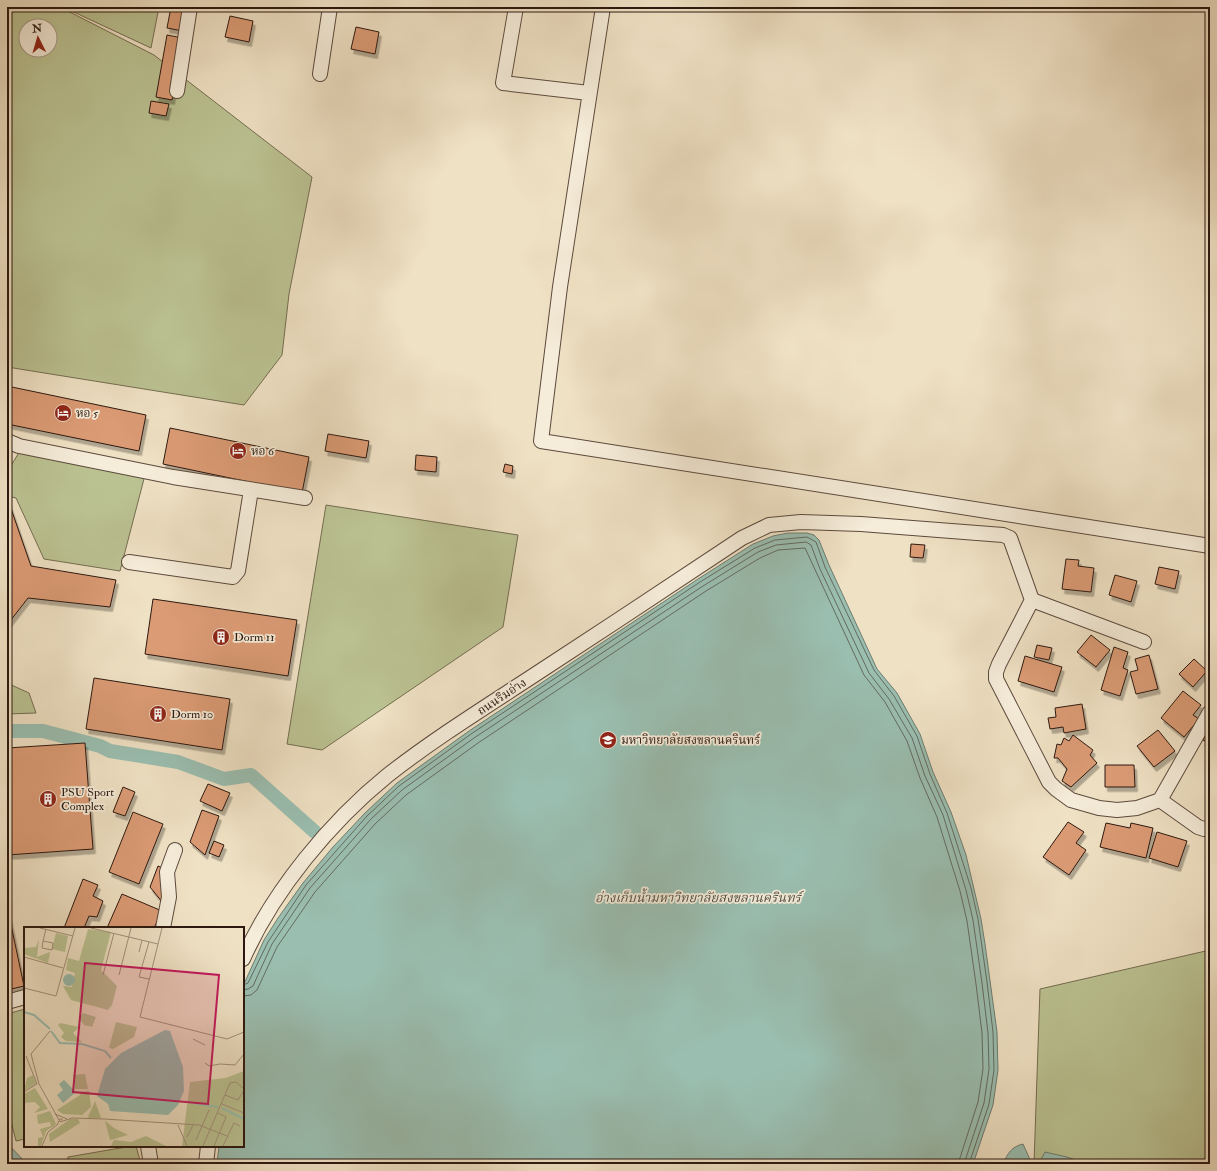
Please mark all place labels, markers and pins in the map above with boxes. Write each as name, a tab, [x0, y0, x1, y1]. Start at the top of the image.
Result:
hotel icon: หอ 5	[53, 403, 73, 423]
place label: หอ 5	[76, 406, 99, 421]
hotel icon: หอ 6	[228, 441, 248, 461]
place label: หอ 6	[251, 444, 275, 459]
building icon: Dorm 11	[211, 627, 231, 647]
place label: Dorm 11	[234, 630, 274, 645]
building icon: Dorm 10	[148, 704, 168, 724]
place label: Dorm 10	[171, 707, 213, 722]
school or university icon: มหาวิทยาลัยสงขลานครินทร์	[598, 730, 618, 750]
place label: มหาวิทยาลัยสงขลานครินทร์	[621, 733, 761, 748]
place label: PSU Sport Complex	[61, 785, 114, 814]
building icon: PSU Sport Complex	[38, 789, 58, 809]

